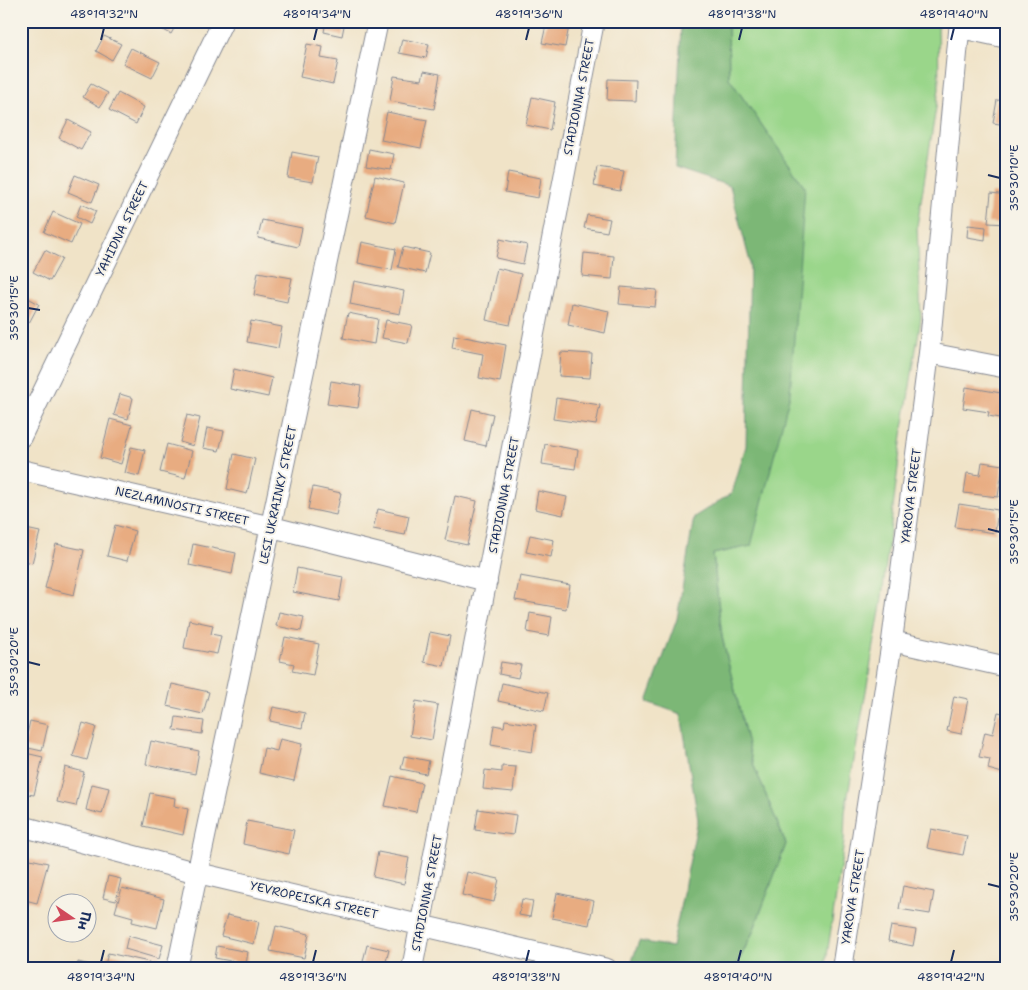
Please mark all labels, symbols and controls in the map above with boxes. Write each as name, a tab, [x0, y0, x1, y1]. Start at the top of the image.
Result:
text: 48°19'32"N	[70, 6, 138, 22]
text: 48°19'34"N	[283, 6, 351, 22]
text: 48°19'36"N	[495, 6, 563, 22]
text: 48°19'38"N	[708, 6, 776, 22]
text: 48°19'40"N	[920, 6, 988, 22]
street label: STADIONNA STREET	[560, 37, 598, 157]
text: 35°30'10"E	[1006, 145, 1022, 211]
street label: YAHIDNA STREET	[92, 178, 152, 279]
text: 35°30'15"E	[6, 275, 22, 341]
street label: LESI UKRAINKY STREET	[255, 424, 301, 566]
street label: STADIONNA STREET	[485, 435, 523, 555]
street label: YAROVA STREET	[897, 447, 925, 545]
street label: NEZLAMNOSTI STREET	[114, 483, 251, 529]
text: 35°30'15"E	[1006, 499, 1022, 565]
text: 35°30'20"E	[6, 627, 22, 697]
street label: STADIONNA STREET	[408, 833, 446, 953]
street label: YAROVA STREET	[838, 848, 868, 946]
text: 35°30'20"E	[1006, 852, 1022, 922]
street label: YEVROPEISKA STREET	[248, 877, 380, 923]
north arrow	[48, 892, 98, 942]
text: Пн	[74, 910, 96, 932]
text: 48°19'34"N	[67, 969, 135, 985]
text: 48°19'36"N	[279, 969, 347, 985]
text: 48°19'38"N	[492, 969, 560, 985]
text: 48°19'40"N	[704, 969, 772, 985]
text: 48°19'42"N	[917, 969, 985, 985]

